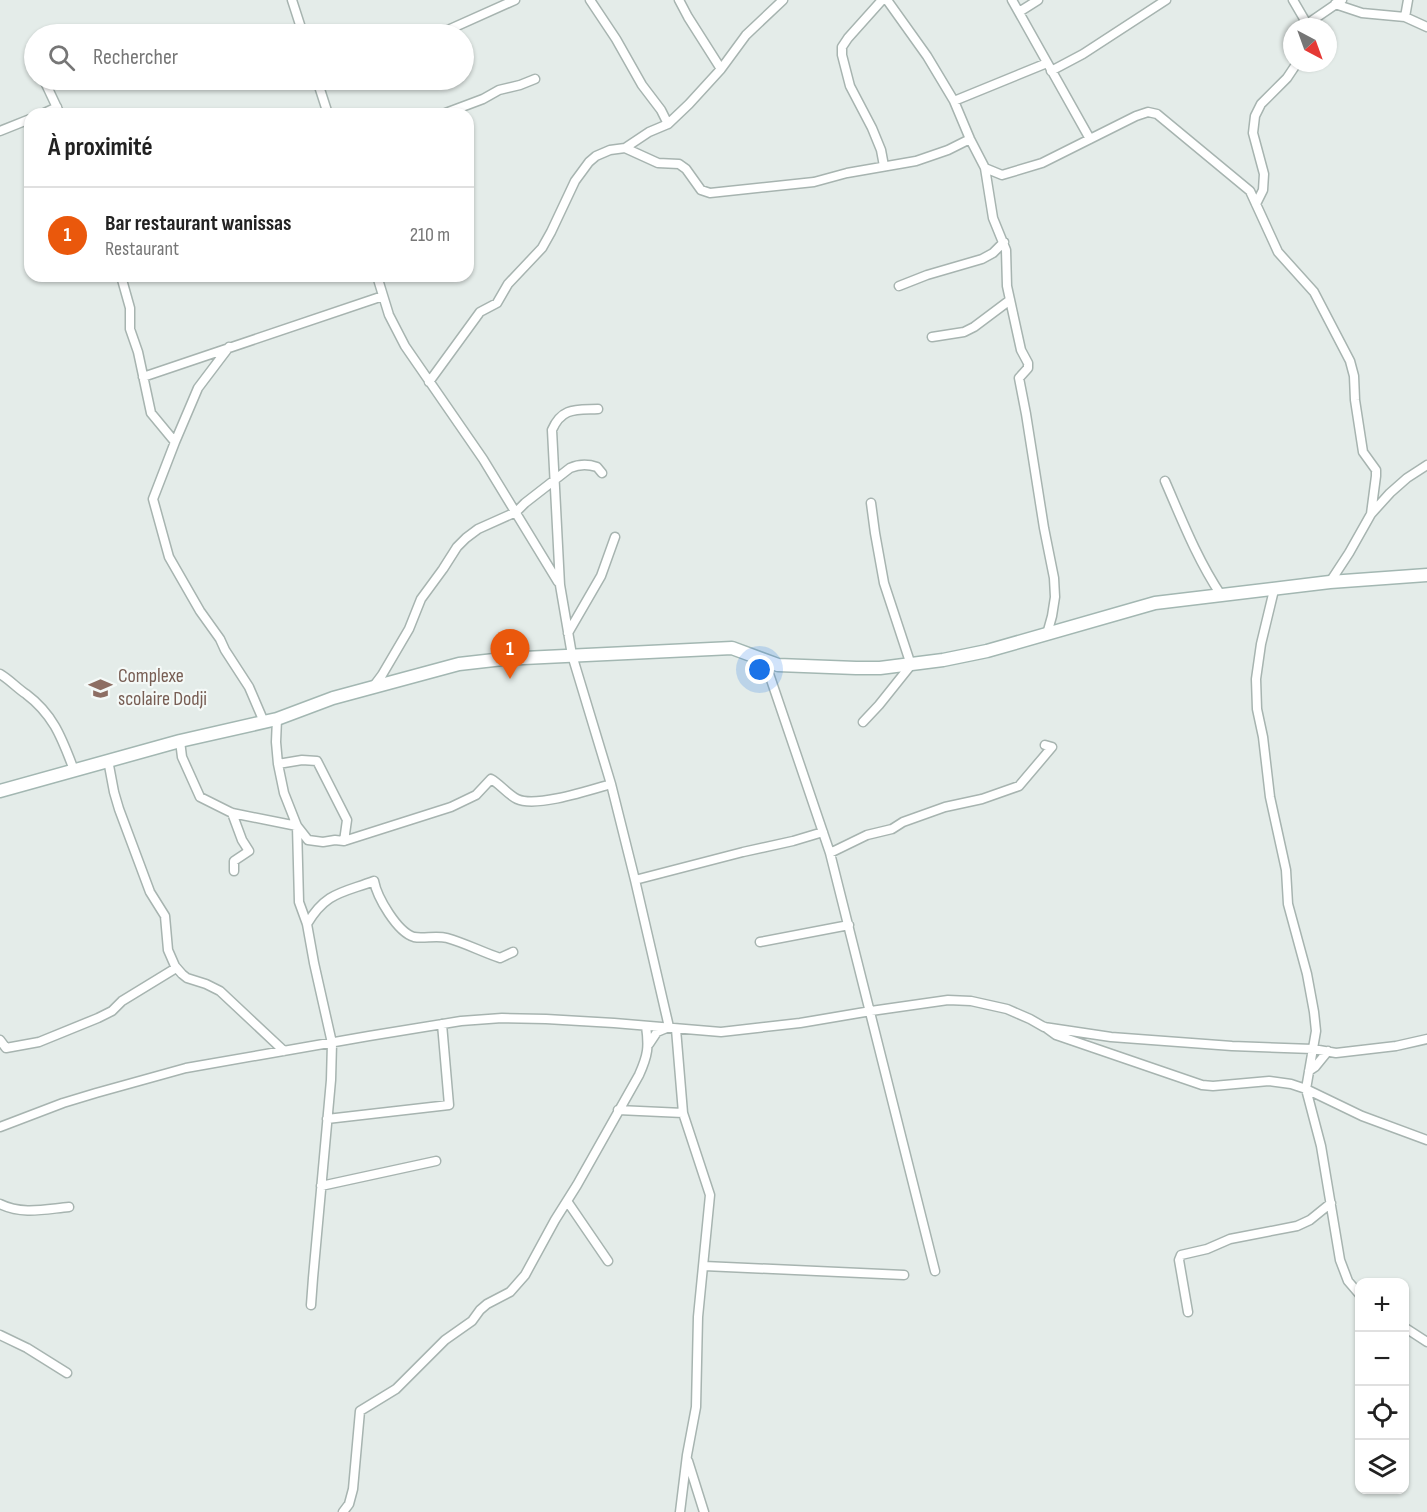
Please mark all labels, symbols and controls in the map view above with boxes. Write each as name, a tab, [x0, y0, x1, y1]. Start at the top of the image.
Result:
north arrow	[1283, 18, 1337, 72]
search box	[24, 24, 474, 90]
icon: search	[45, 41, 78, 74]
text: Rechercher	[93, 44, 178, 71]
text: À proximité	[48, 132, 153, 163]
text: Bar restaurant wanissas	[105, 210, 292, 237]
text: 1	[64, 223, 71, 247]
text: 210 m	[410, 223, 450, 247]
text: Restaurant	[105, 237, 179, 261]
pin: 1	[490, 630, 530, 679]
your location	[745, 655, 774, 684]
place label: Complexe scolaire Dodji	[118, 664, 207, 711]
school or university icon: Complexe scolaire Dodji	[87, 675, 113, 701]
map controls	[1355, 1278, 1409, 1494]
button: +	[1355, 1278, 1409, 1332]
button: −	[1355, 1332, 1409, 1386]
button: locate	[1355, 1386, 1409, 1440]
button: layers	[1355, 1440, 1409, 1494]

